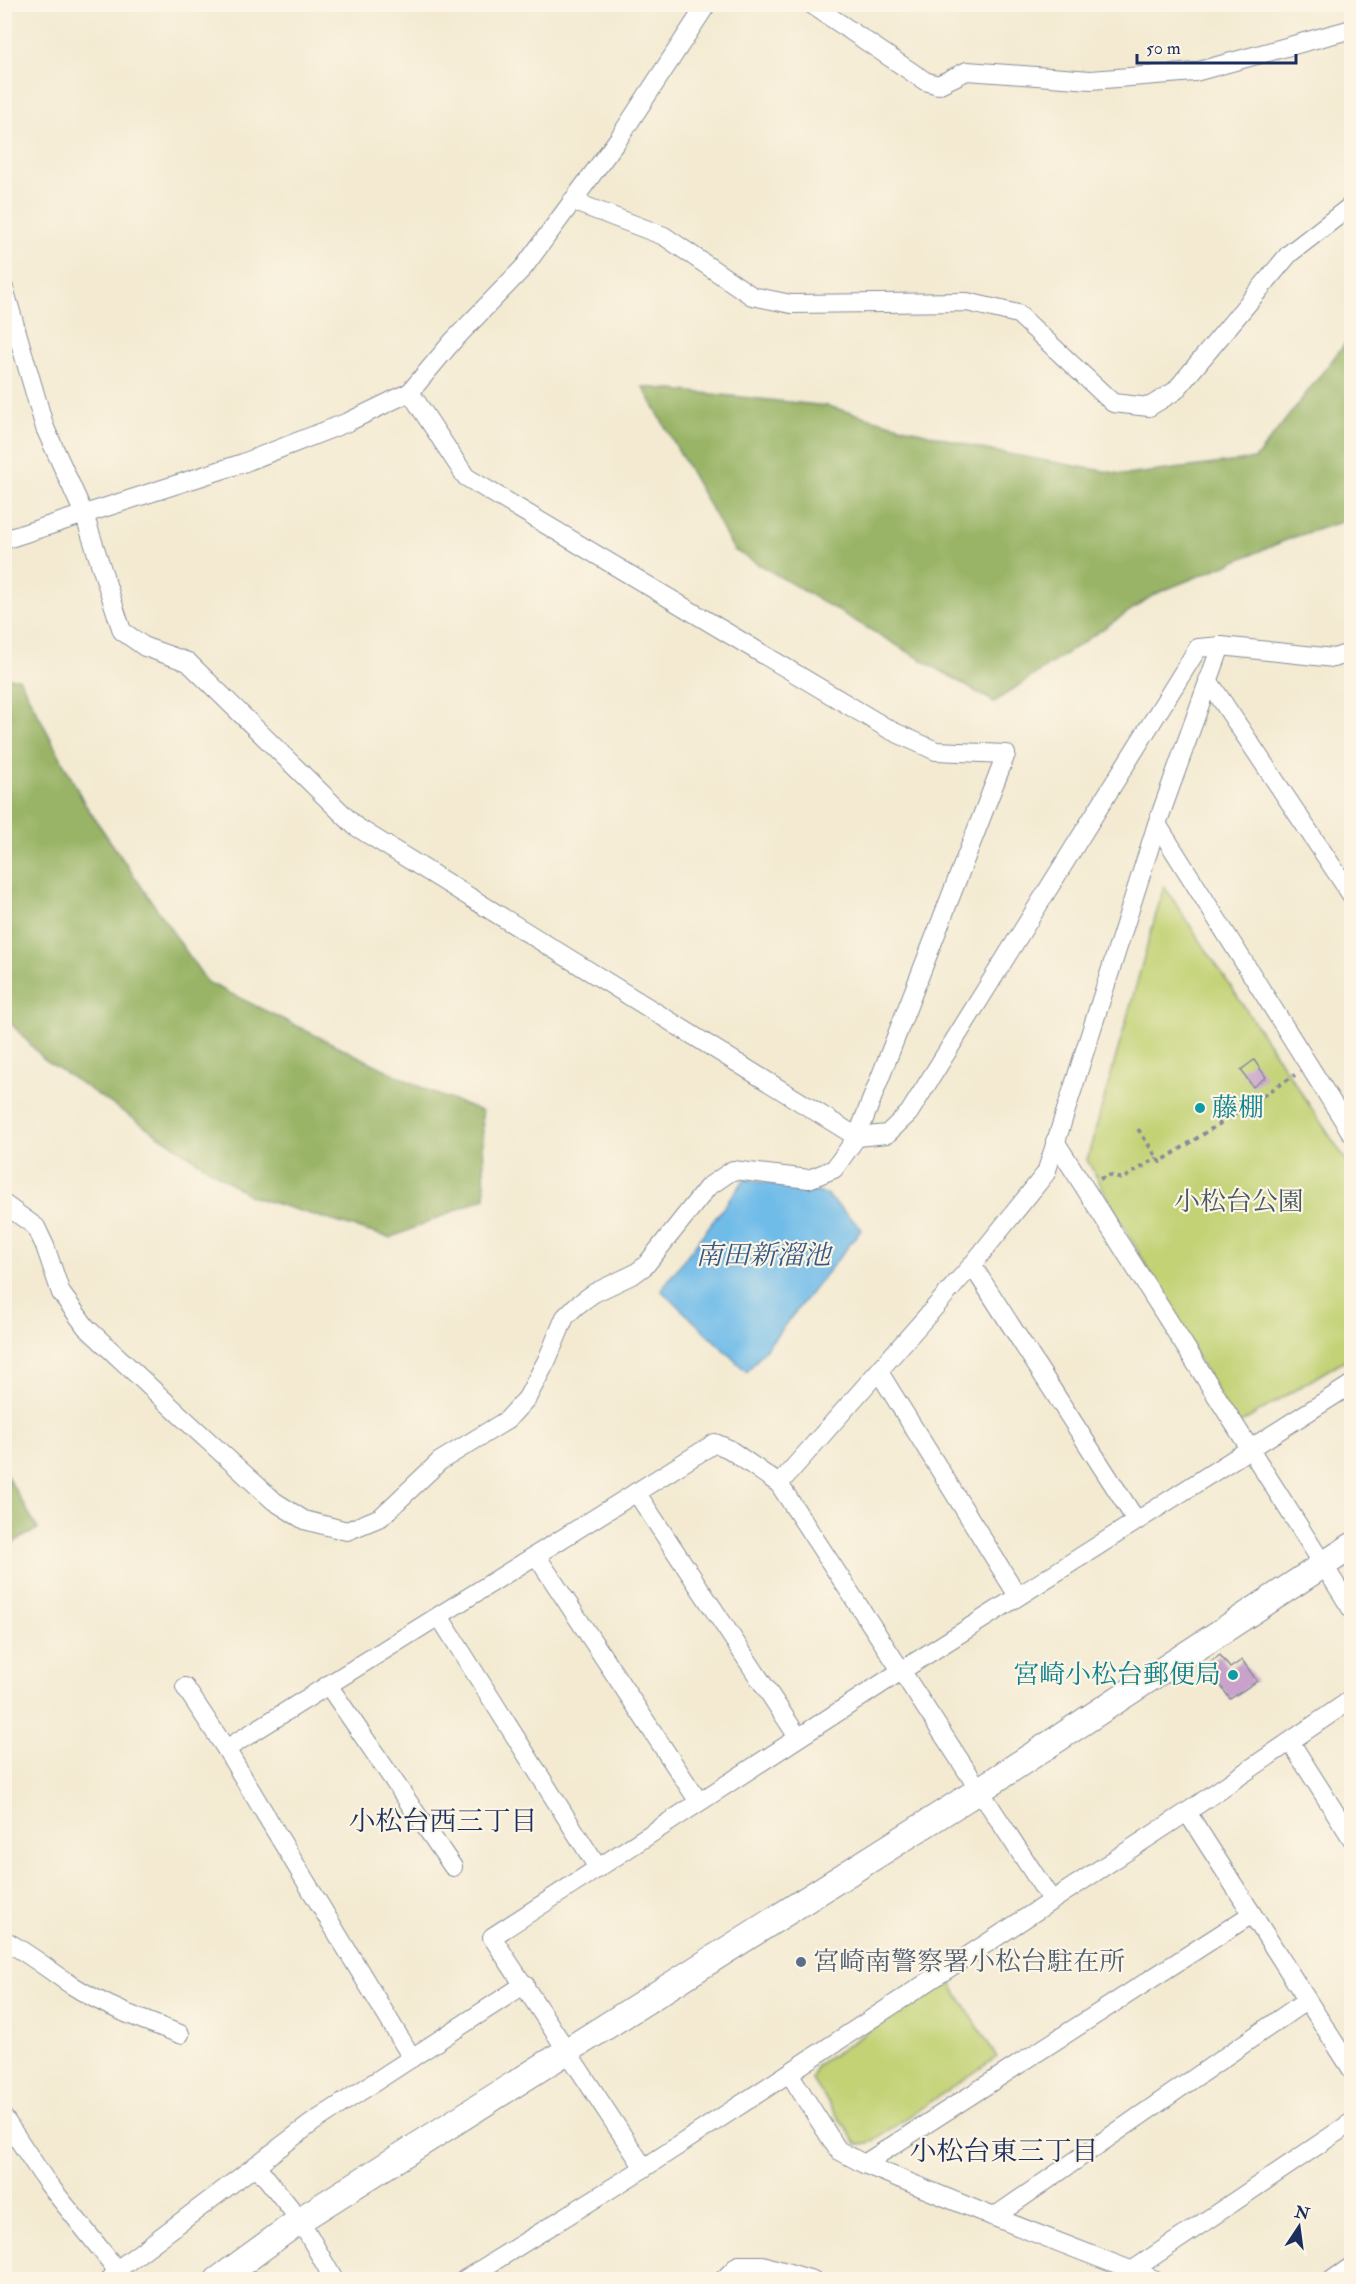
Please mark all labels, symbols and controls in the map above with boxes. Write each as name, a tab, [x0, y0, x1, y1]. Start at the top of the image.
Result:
scale bar	[1137, 27, 1296, 65]
text: 50 m	[1146, 37, 1181, 60]
place label: 藤棚	[1212, 1092, 1264, 1124]
marker: 藤棚	[1193, 1101, 1207, 1115]
park label: 小松台公園	[1174, 1186, 1304, 1218]
water label: 南田新溜池	[696, 1239, 833, 1272]
place label: 宮崎小松台郵便局	[1013, 1659, 1221, 1691]
marker: 宮崎小松台郵便局	[1226, 1668, 1240, 1682]
district label: 小松台西三丁目	[349, 1805, 538, 1838]
place label: 宮崎南警察署小松台駐在所	[813, 1946, 1125, 1978]
marker: 宮崎南警察署小松台駐在所	[794, 1955, 808, 1969]
district label: 小松台東三丁目	[910, 2135, 1099, 2168]
north arrow	[1269, 2197, 1329, 2257]
text: N	[1292, 2202, 1312, 2225]

